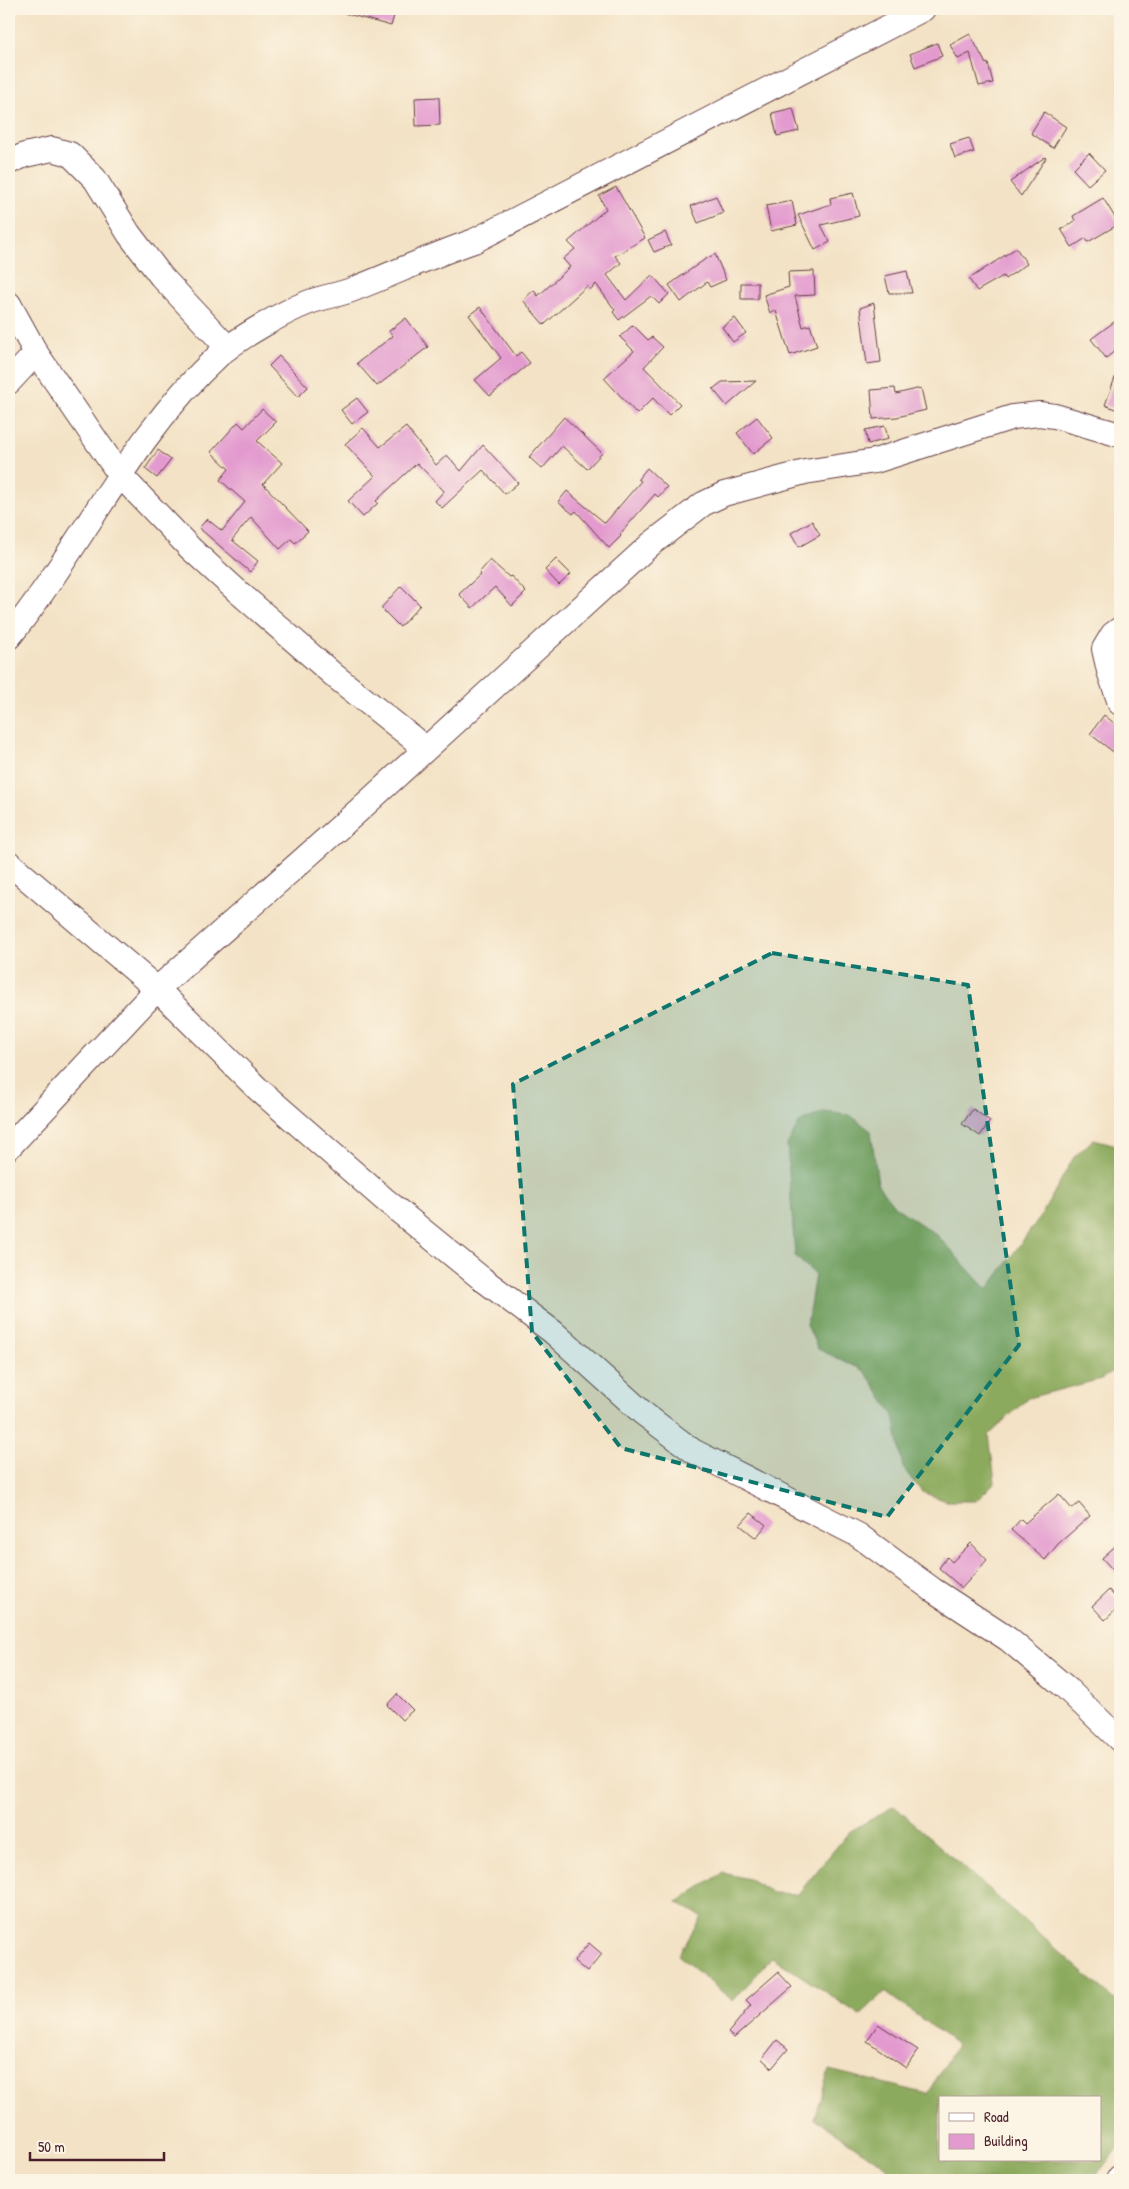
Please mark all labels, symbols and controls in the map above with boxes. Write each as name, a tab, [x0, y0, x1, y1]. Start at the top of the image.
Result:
legend	[939, 2096, 1102, 2162]
text: Road	[984, 2106, 1009, 2127]
scale bar	[30, 2129, 164, 2161]
text: Building	[984, 2130, 1028, 2151]
text: 50 m	[38, 2136, 65, 2157]

